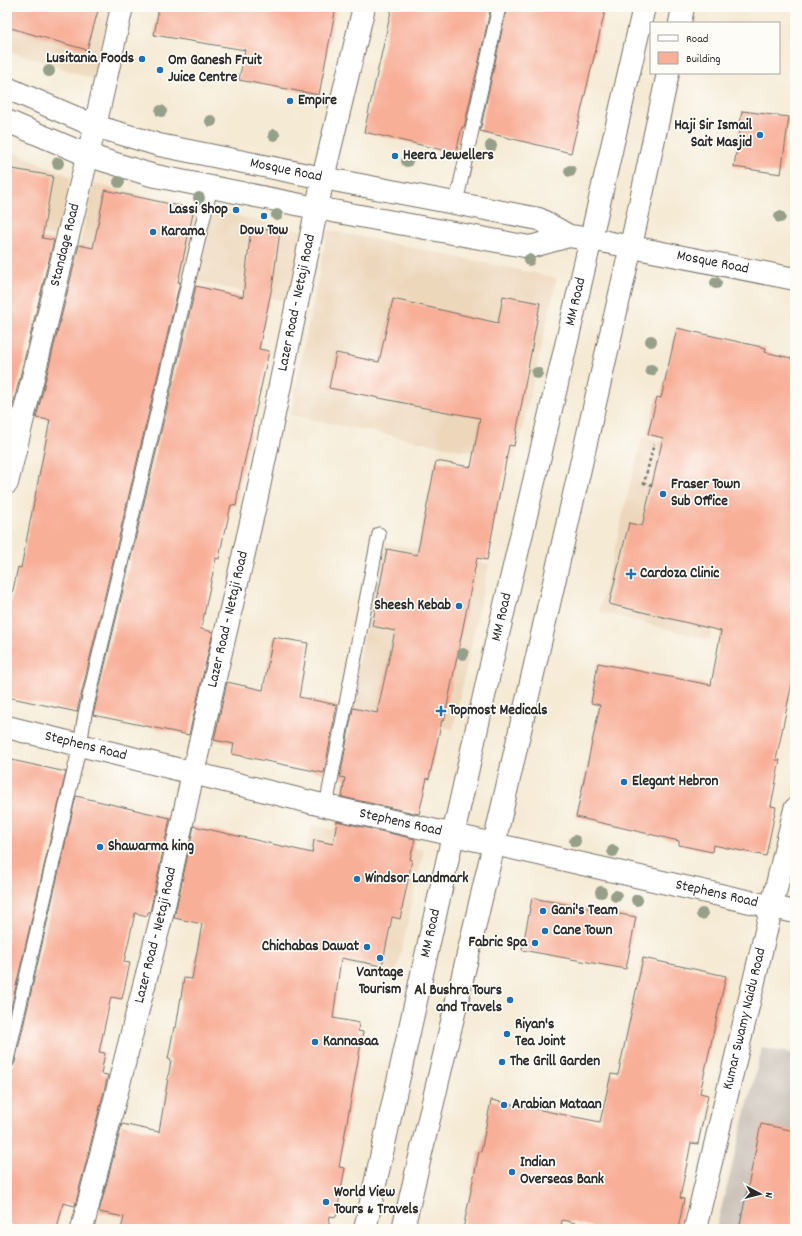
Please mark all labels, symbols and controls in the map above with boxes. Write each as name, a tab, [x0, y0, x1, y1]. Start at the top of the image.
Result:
legend	[650, 22, 780, 74]
text: Road	[686, 31, 708, 48]
place label: Lusitania Foods	[46, 48, 134, 70]
place label: Om Ganesh Fruit Juice Centre	[168, 50, 263, 89]
text: Building	[686, 51, 721, 68]
marker: Lusitania Foods	[137, 54, 147, 64]
marker: Om Ganesh Fruit Juice Centre	[155, 65, 165, 75]
place label: Empire	[298, 90, 337, 112]
marker: Empire	[285, 96, 295, 106]
place label: Haji Sir Ismail Sait Masjid	[674, 115, 752, 154]
marker: Haji Sir Ismail Sait Masjid	[755, 130, 765, 140]
place label: Heera Jewellers	[403, 145, 494, 167]
marker: Heera Jewellers	[390, 151, 400, 161]
street label: Mosque Road	[248, 153, 324, 189]
place label: Lassi Shop	[169, 199, 228, 221]
street label: Standage Road	[45, 201, 86, 289]
marker: Lassi Shop	[231, 205, 241, 215]
marker: Dow Tow	[259, 211, 269, 221]
place label: Dow Tow	[240, 220, 289, 242]
place label: Karama	[161, 221, 206, 243]
marker: Karama	[148, 227, 158, 237]
street label: Lazer Road - Netaji Road	[272, 232, 322, 373]
street label: Mosque Road	[675, 245, 751, 281]
street label: MM Road	[560, 275, 593, 328]
place label: Fraser Town Sub Office	[671, 474, 740, 513]
marker: Fraser Town Sub Office	[658, 489, 668, 499]
street label: Lazer Road - Netaji Road	[202, 549, 255, 690]
place label: Cardoza Clinic	[640, 563, 719, 585]
marker: Cardoza Clinic	[625, 568, 637, 580]
street label: MM Road	[486, 591, 518, 644]
place label: Sheesh Kebab	[374, 595, 451, 617]
marker: Sheesh Kebab	[454, 601, 464, 611]
place label: Topmost Medicals	[449, 700, 548, 722]
marker: Topmost Medicals	[436, 706, 446, 716]
street label: Stephens Road	[42, 726, 129, 767]
place label: Elegant Hebron	[632, 771, 719, 793]
marker: Elegant Hebron	[619, 777, 629, 787]
street label: Stephens Road	[357, 803, 444, 843]
place label: Shawarma king	[108, 836, 194, 858]
marker: Shawarma king	[95, 842, 105, 852]
street label: Lazer Road - Netaji Road	[129, 865, 183, 1006]
place label: Windsor Landmark	[365, 868, 469, 890]
marker: Windsor Landmark	[352, 874, 362, 884]
street label: Stephens Road	[673, 874, 760, 914]
place label: Gani's Team	[551, 900, 618, 922]
marker: Gani's Team	[538, 906, 548, 916]
street label: MM Road	[415, 907, 447, 960]
place label: Cane Town	[553, 920, 612, 942]
marker: Cane Town	[540, 926, 550, 936]
place label: Fabric Spa	[468, 932, 528, 954]
place label: Chichabas Dawat	[262, 936, 359, 958]
marker: Fabric Spa	[530, 938, 540, 948]
marker: Chichabas Dawat	[362, 942, 372, 952]
street label: Kumar Swamy Naidu Road	[718, 946, 773, 1092]
marker: Vantage Tourism	[375, 953, 385, 963]
place label: Vantage Tourism	[357, 962, 404, 1001]
place label: Al Bushra Tours and Travels	[414, 980, 502, 1019]
marker: Al Bushra Tours and Travels	[505, 995, 515, 1005]
place label: Riyan's Tea Joint	[515, 1014, 566, 1053]
marker: Riyan's Tea Joint	[502, 1029, 512, 1039]
place label: Kannasaa	[323, 1031, 379, 1053]
marker: Kannasaa	[310, 1037, 320, 1047]
place label: The Grill Garden	[510, 1051, 600, 1073]
marker: The Grill Garden	[497, 1057, 507, 1067]
place label: Arabian Mataan	[512, 1094, 602, 1116]
marker: Arabian Mataan	[499, 1100, 509, 1110]
place label: Indian Overseas Bank	[520, 1152, 604, 1191]
marker: Indian Overseas Bank	[507, 1167, 517, 1177]
north arrow	[740, 1174, 780, 1214]
place label: World View Tours & Travels	[334, 1182, 418, 1221]
text: N	[760, 1191, 776, 1199]
marker: World View Tours & Travels	[321, 1197, 331, 1207]

